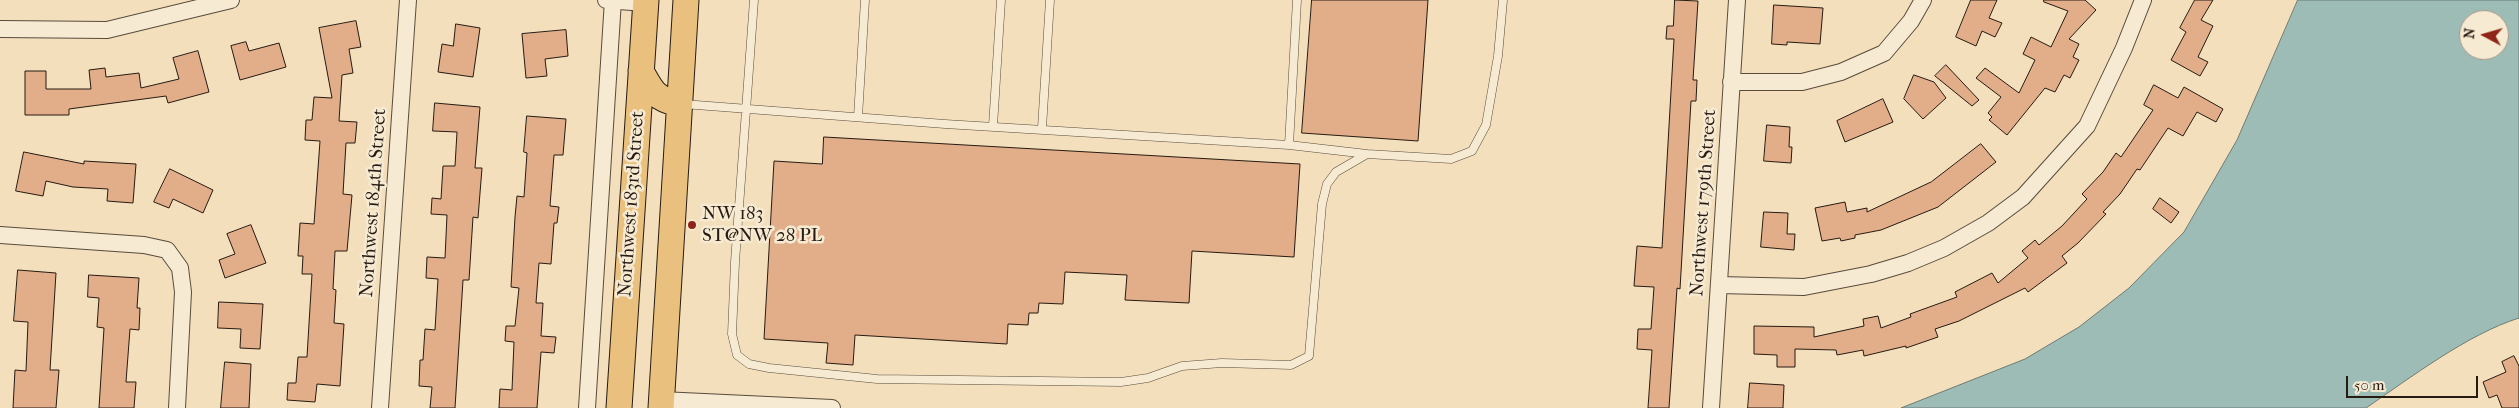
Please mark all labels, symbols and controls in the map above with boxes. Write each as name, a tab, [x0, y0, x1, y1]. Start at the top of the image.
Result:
north arrow	[2459, 10, 2509, 60]
text: N	[2461, 27, 2479, 40]
street label: Northwest 184th Street	[356, 108, 392, 298]
street label: Northwest 179th Street	[1686, 109, 1722, 297]
street label: Northwest 183rd Street	[614, 110, 650, 298]
place label: NW 183 ST@NW 28 PL	[702, 203, 822, 247]
marker: NW 183 ST@NW 28 PL	[686, 219, 698, 231]
scale bar	[2349, 366, 2482, 398]
text: 50 m	[2354, 376, 2384, 394]

